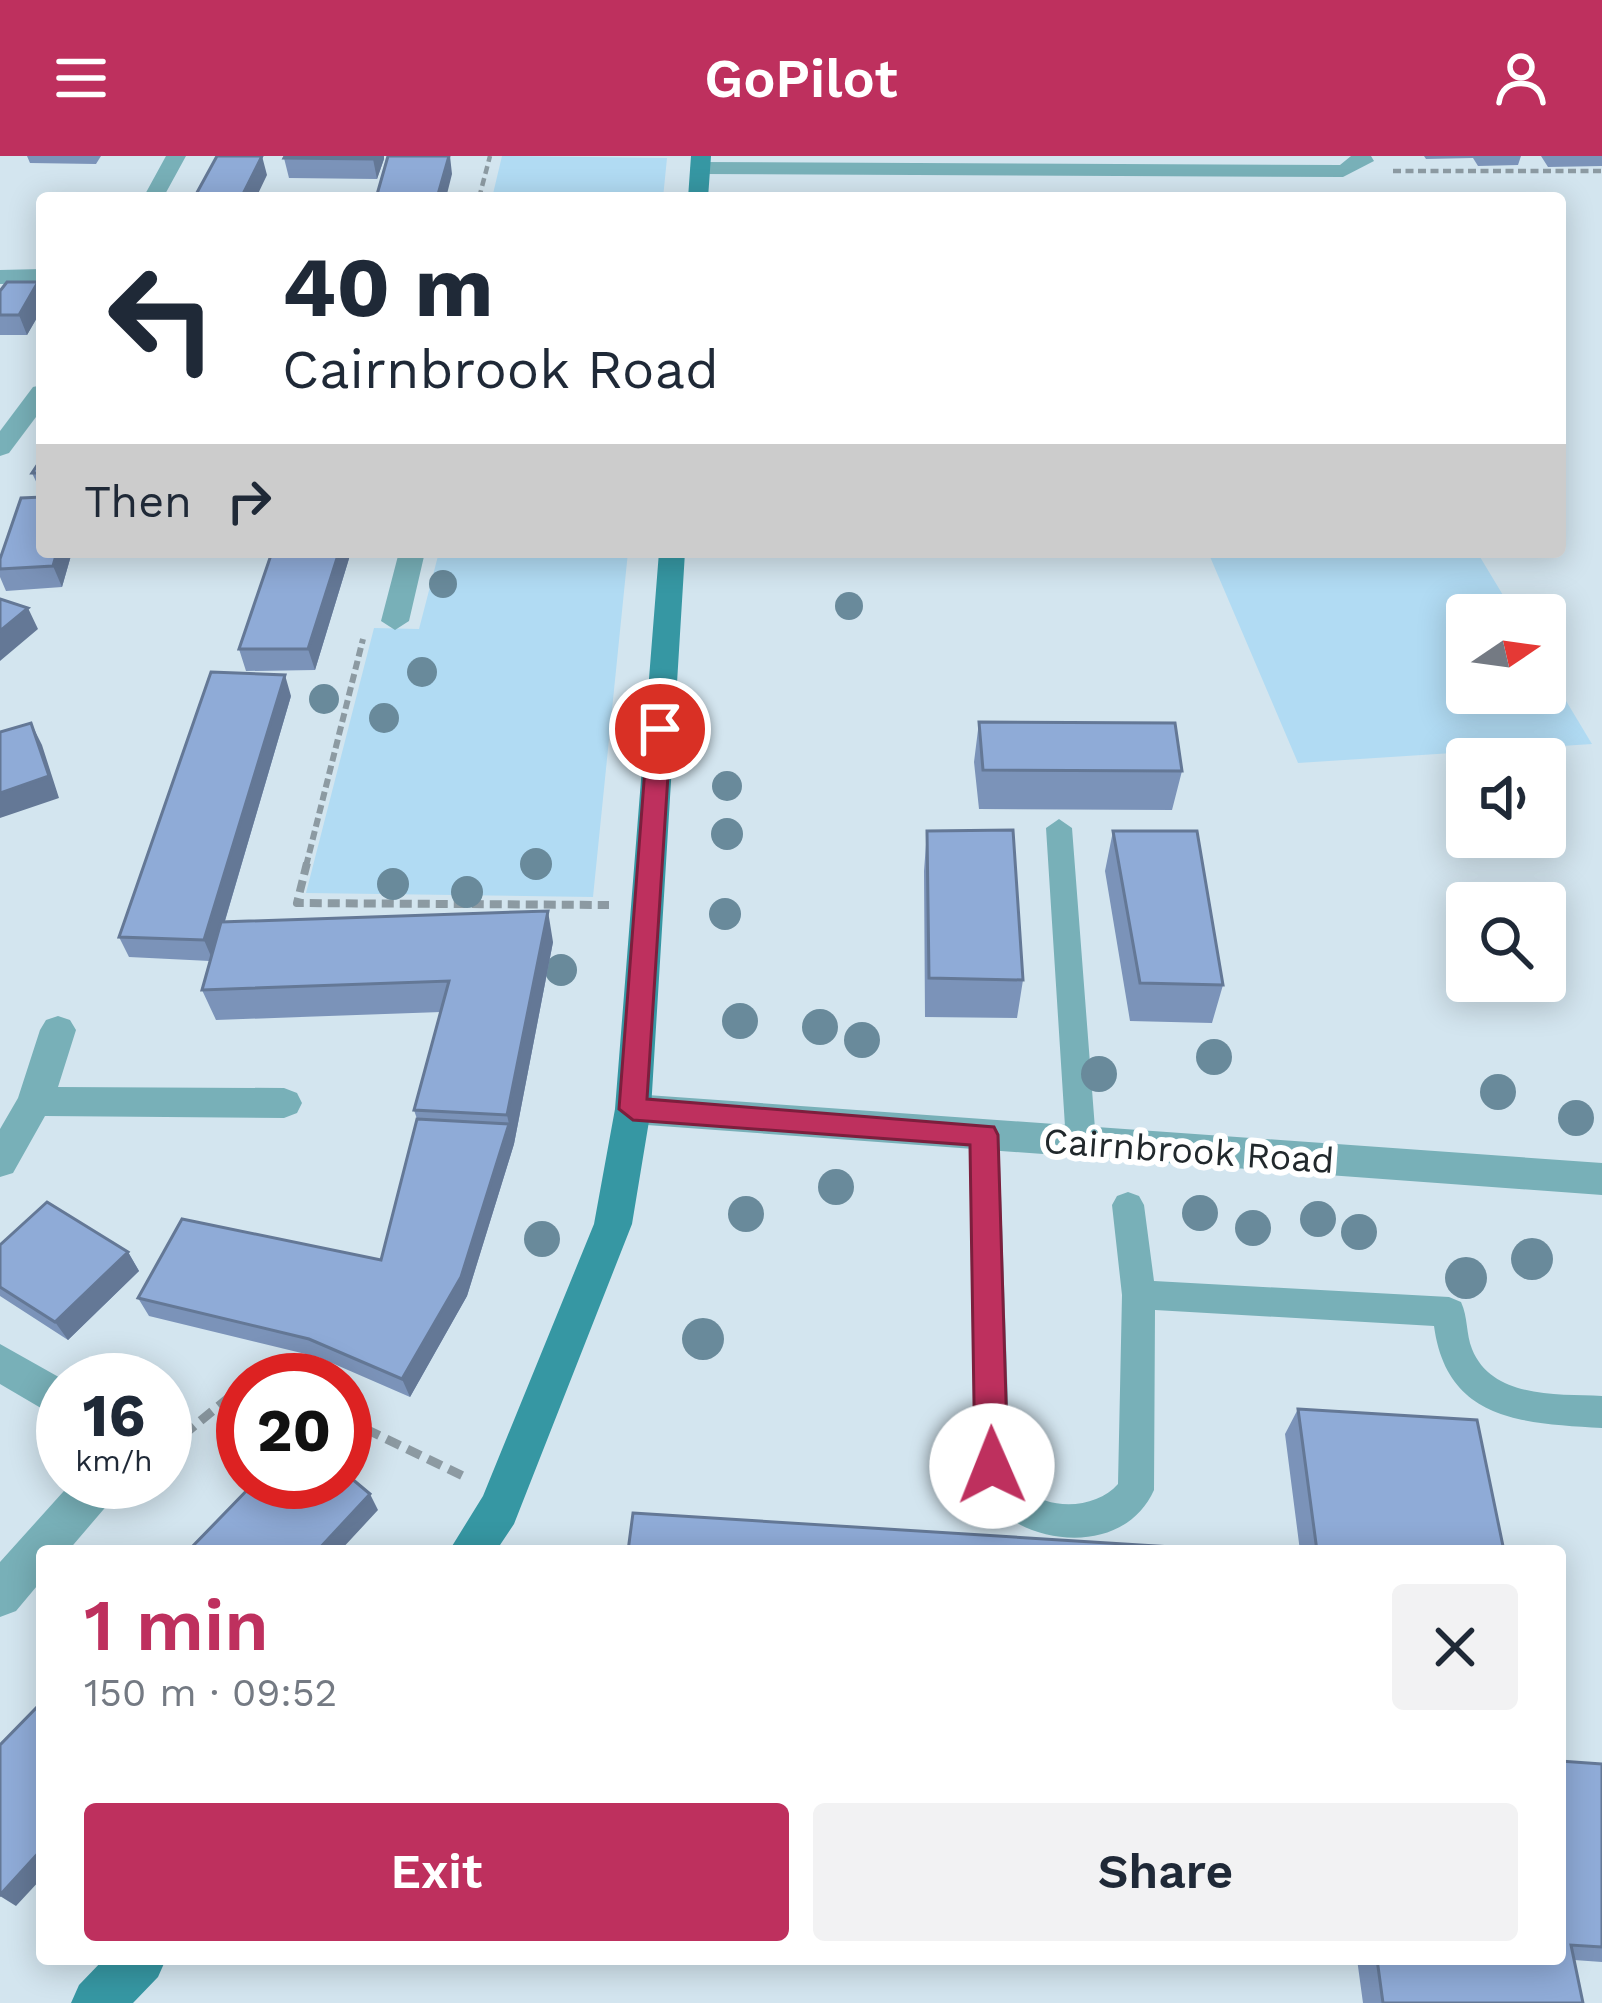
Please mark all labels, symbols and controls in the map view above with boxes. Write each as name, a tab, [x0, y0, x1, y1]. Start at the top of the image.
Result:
icon: menu	[48, 45, 114, 111]
icon: person	[1488, 45, 1554, 111]
text: GoPilot	[704, 47, 898, 110]
text: 40 m	[282, 238, 493, 336]
icon: left	[84, 240, 240, 396]
text: Cairnbrook Road	[282, 338, 719, 401]
icon: right	[216, 468, 282, 534]
text: Then	[84, 475, 192, 528]
north arrow	[1446, 594, 1566, 714]
map controls	[1446, 594, 1566, 1002]
pin	[609, 678, 711, 780]
icon: arrive	[627, 696, 693, 762]
button: sound	[1446, 738, 1566, 858]
button: search	[1446, 882, 1566, 1002]
street label: Cairnbrook Road	[1042, 1120, 1336, 1182]
speed limit sign: 20	[216, 1353, 372, 1509]
text: 16	[83, 1380, 145, 1451]
position arrow	[929, 1403, 1055, 1529]
text: km/h	[75, 1443, 153, 1478]
text: 1 min	[84, 1583, 269, 1667]
button: close	[1392, 1584, 1518, 1710]
text: 150 m · 09:52	[84, 1670, 337, 1715]
button: Exit	[84, 1803, 789, 1941]
button: Share	[813, 1803, 1518, 1941]

